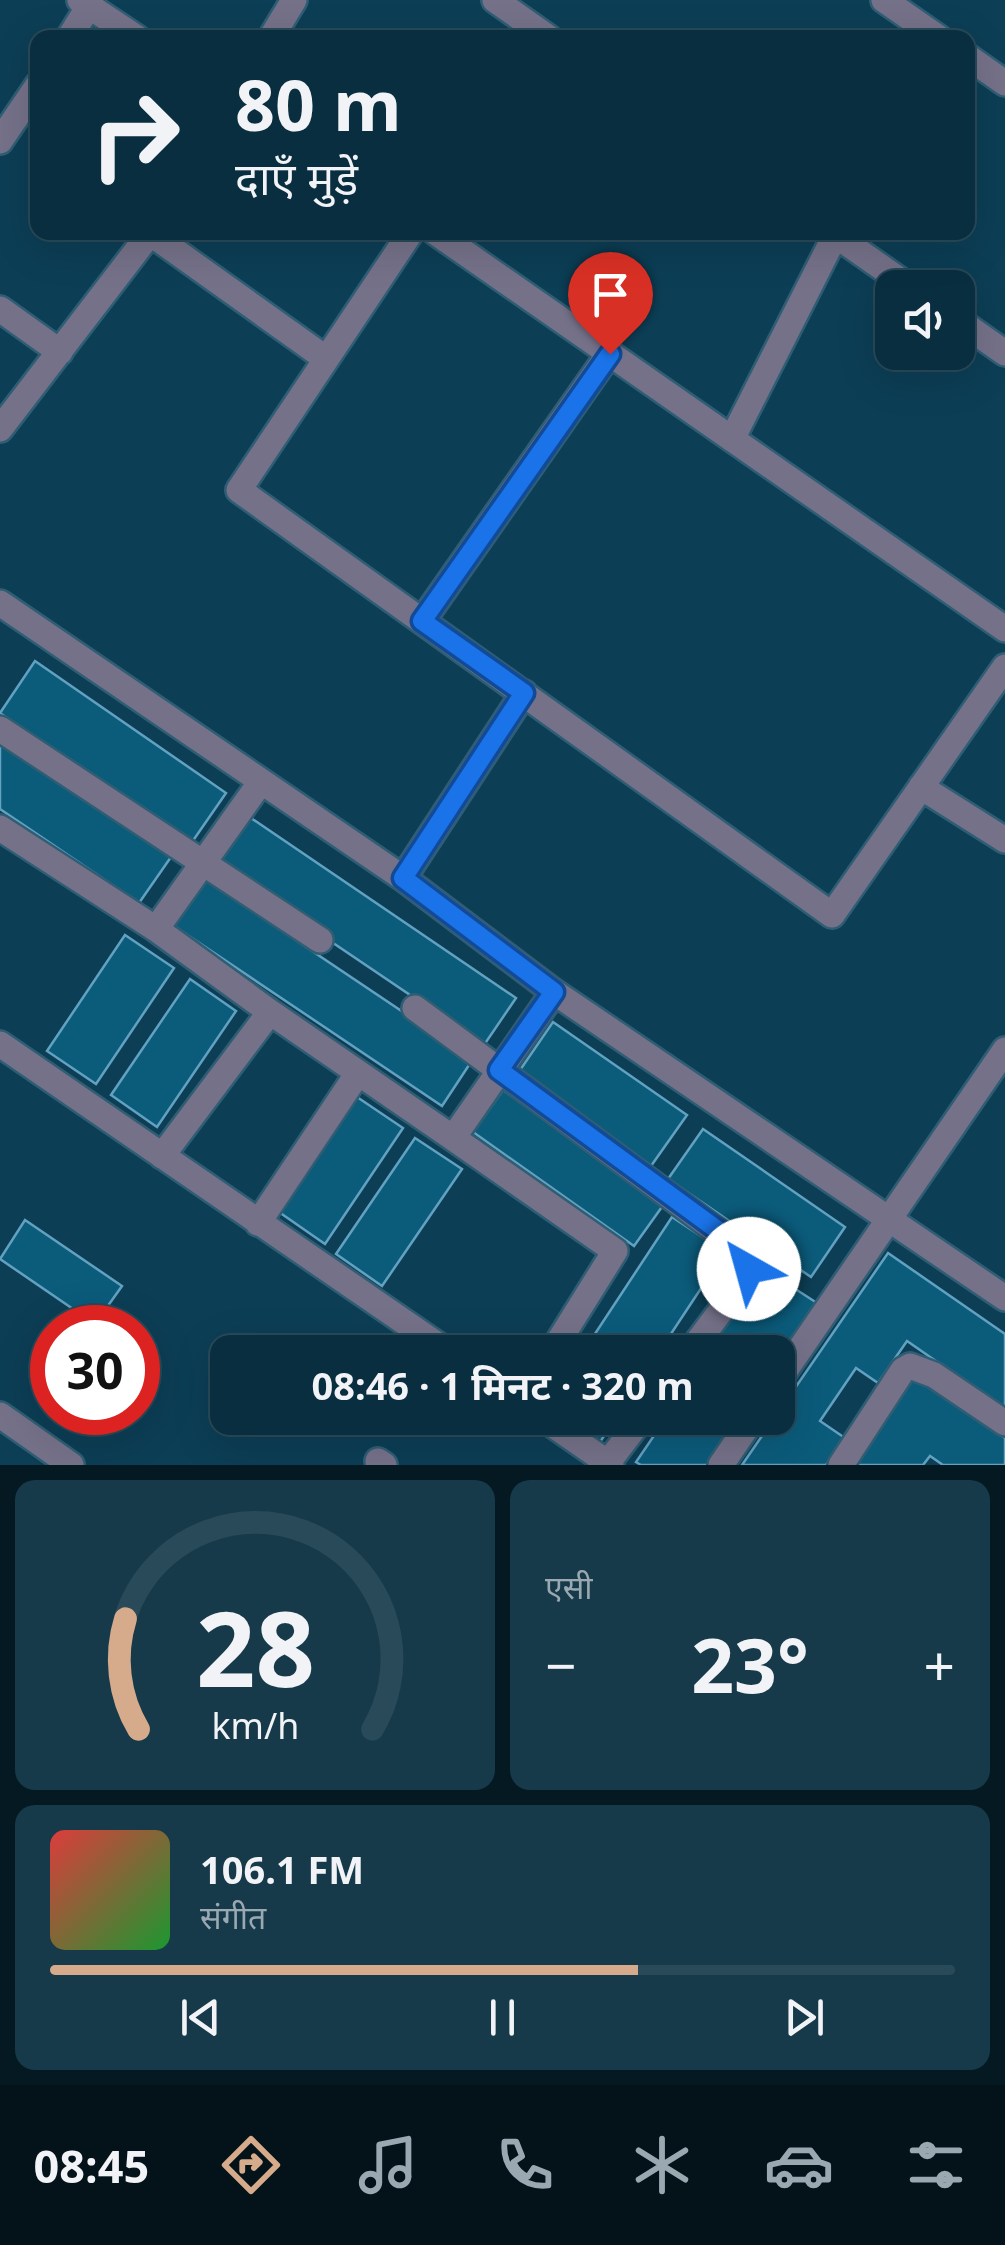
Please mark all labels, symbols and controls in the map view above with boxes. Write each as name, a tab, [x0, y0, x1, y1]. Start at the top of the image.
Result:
text: 80 m	[235, 56, 402, 152]
icon: right	[70, 70, 200, 200]
text: दाएँ मुड़ें	[235, 147, 358, 208]
pin	[568, 252, 653, 355]
icon: arrive	[583, 267, 638, 322]
map controls	[875, 270, 975, 370]
button: sound	[875, 270, 975, 370]
position arrow	[697, 1217, 801, 1321]
speed limit sign: 30	[30, 1305, 160, 1435]
text: 08:46 · 1 मिनट · 320 m	[311, 1359, 694, 1411]
text: एसी	[545, 1565, 593, 1608]
text: 28	[196, 1576, 314, 1717]
text: 23°	[691, 1613, 809, 1715]
text: −	[545, 1627, 576, 1702]
text: +	[924, 1627, 955, 1702]
text: km/h	[211, 1701, 299, 1749]
text: 106.1 FM	[200, 1843, 364, 1895]
text: संगीत	[200, 1895, 266, 1938]
icon: previous	[173, 1990, 228, 2045]
icon: pause	[475, 1990, 530, 2045]
icon: next	[777, 1990, 832, 2045]
icon: directions	[216, 2130, 286, 2200]
icon: music	[353, 2130, 423, 2200]
icon: phone	[490, 2130, 560, 2200]
icon: climate	[627, 2130, 697, 2200]
icon: car	[764, 2130, 834, 2200]
icon: filters	[901, 2130, 971, 2200]
text: 08:45	[34, 2135, 149, 2196]

